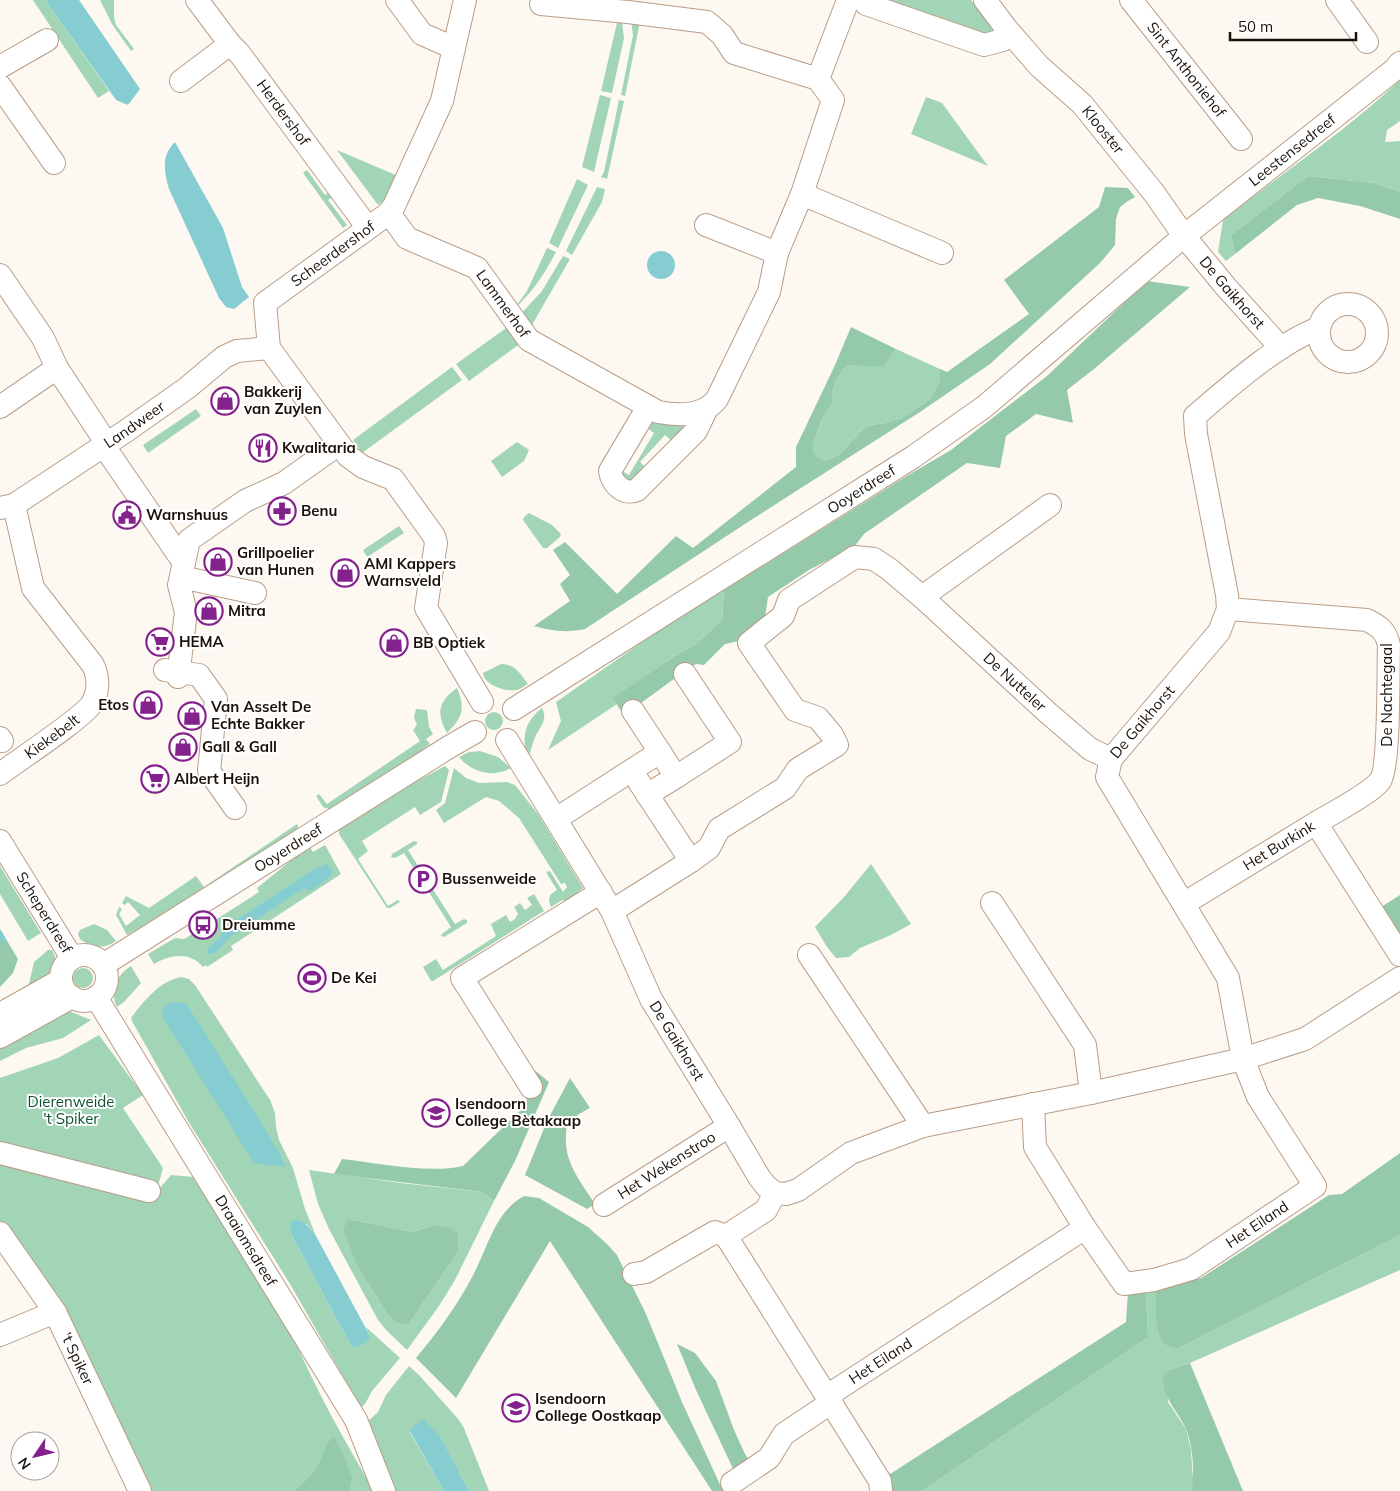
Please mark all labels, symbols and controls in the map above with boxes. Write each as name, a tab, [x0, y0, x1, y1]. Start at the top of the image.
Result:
scale bar	[1230, 10, 1356, 42]
text: 50 m	[1238, 17, 1273, 36]
street label: Sint Anthoniehof	[1143, 18, 1231, 122]
street label: Herdershof	[253, 76, 315, 150]
street label: Klooster	[1078, 102, 1129, 158]
street label: Leestensedreef	[1245, 109, 1340, 190]
street label: Scheerdershof	[287, 216, 379, 291]
street label: De Gaikhorst	[1196, 252, 1269, 333]
street label: Lammerhof	[472, 266, 535, 342]
place label: Bakkerij van Zuylen	[243, 382, 322, 418]
shop icon: Bakkerij van Zuylen	[210, 386, 240, 416]
street label: Landweer	[100, 396, 169, 452]
restaurant icon: Kwalitaria	[248, 433, 278, 463]
place label: Kwalitaria	[282, 438, 356, 457]
street label: Ooyerdreef	[824, 460, 900, 518]
pharmacy icon: Benu	[267, 496, 297, 526]
public building icon: Warnshuus	[112, 500, 142, 530]
place label: Benu	[301, 501, 338, 520]
place label: Warnshuus	[146, 505, 228, 524]
place label: Grillpoelier van Hunen	[236, 543, 314, 579]
shop icon: Grillpoelier van Hunen	[203, 547, 233, 577]
place label: AMI Kappers Warnsveld	[364, 554, 456, 590]
shop icon: AMI Kappers Warnsveld	[330, 558, 360, 588]
shop icon: Mitra	[194, 596, 224, 626]
place label: Mitra	[228, 601, 266, 620]
supermarket icon: HEMA	[145, 627, 175, 657]
shop icon: BB Optiek	[379, 628, 409, 658]
place label: HEMA	[179, 632, 225, 651]
place label: BB Optiek	[413, 633, 486, 652]
street label: De Nachtegaal	[1377, 643, 1396, 747]
street label: De Nutteler	[979, 648, 1051, 716]
street label: De Gaikhorst	[1106, 681, 1178, 762]
shop icon: Etos	[133, 690, 163, 720]
place label: Etos	[98, 695, 129, 714]
place label: Van Asselt De Echte Bakker	[210, 697, 311, 733]
shop icon: Van Asselt De Echte Bakker	[177, 701, 207, 731]
street label: Kiekebelt	[21, 710, 83, 763]
shop icon: Gall & Gall	[168, 732, 198, 762]
place label: Gall & Gall	[202, 737, 277, 756]
supermarket icon: Albert Heijn	[140, 764, 170, 794]
place label: Albert Heijn	[174, 769, 260, 788]
street label: Het Burkink	[1239, 816, 1318, 874]
street label: Ooyerdreef	[250, 819, 327, 876]
parking icon: Bussenweide	[408, 864, 438, 894]
street label: Scheperdreef	[12, 868, 77, 957]
place label: Bussenweide	[442, 869, 536, 888]
bus stop icon: Dreiumme	[188, 910, 218, 940]
place label: Dreiumme	[222, 915, 295, 934]
sports icon: De Kei	[297, 963, 327, 993]
place label: De Kei	[331, 968, 377, 987]
street label: De Gaikhorst	[645, 997, 709, 1084]
park label: Dierenweide 't Spiker	[28, 1092, 114, 1128]
place label: Isendoorn College Bètakaap	[455, 1094, 581, 1130]
school or university icon: Isendoorn College Bètakaap	[421, 1098, 451, 1128]
street label: Het Wekenstroo	[614, 1127, 719, 1203]
street label: Draaiomsdreef	[211, 1191, 282, 1290]
street label: Het Eiland	[1222, 1196, 1292, 1252]
street label: 't Spiker	[57, 1329, 98, 1388]
street label: Het Eiland	[845, 1333, 916, 1388]
place label: Isendoorn College Oostkaap	[535, 1389, 661, 1425]
school or university icon: Isendoorn College Oostkaap	[501, 1393, 531, 1423]
north arrow	[10, 1431, 60, 1481]
text: N	[14, 1454, 35, 1473]

